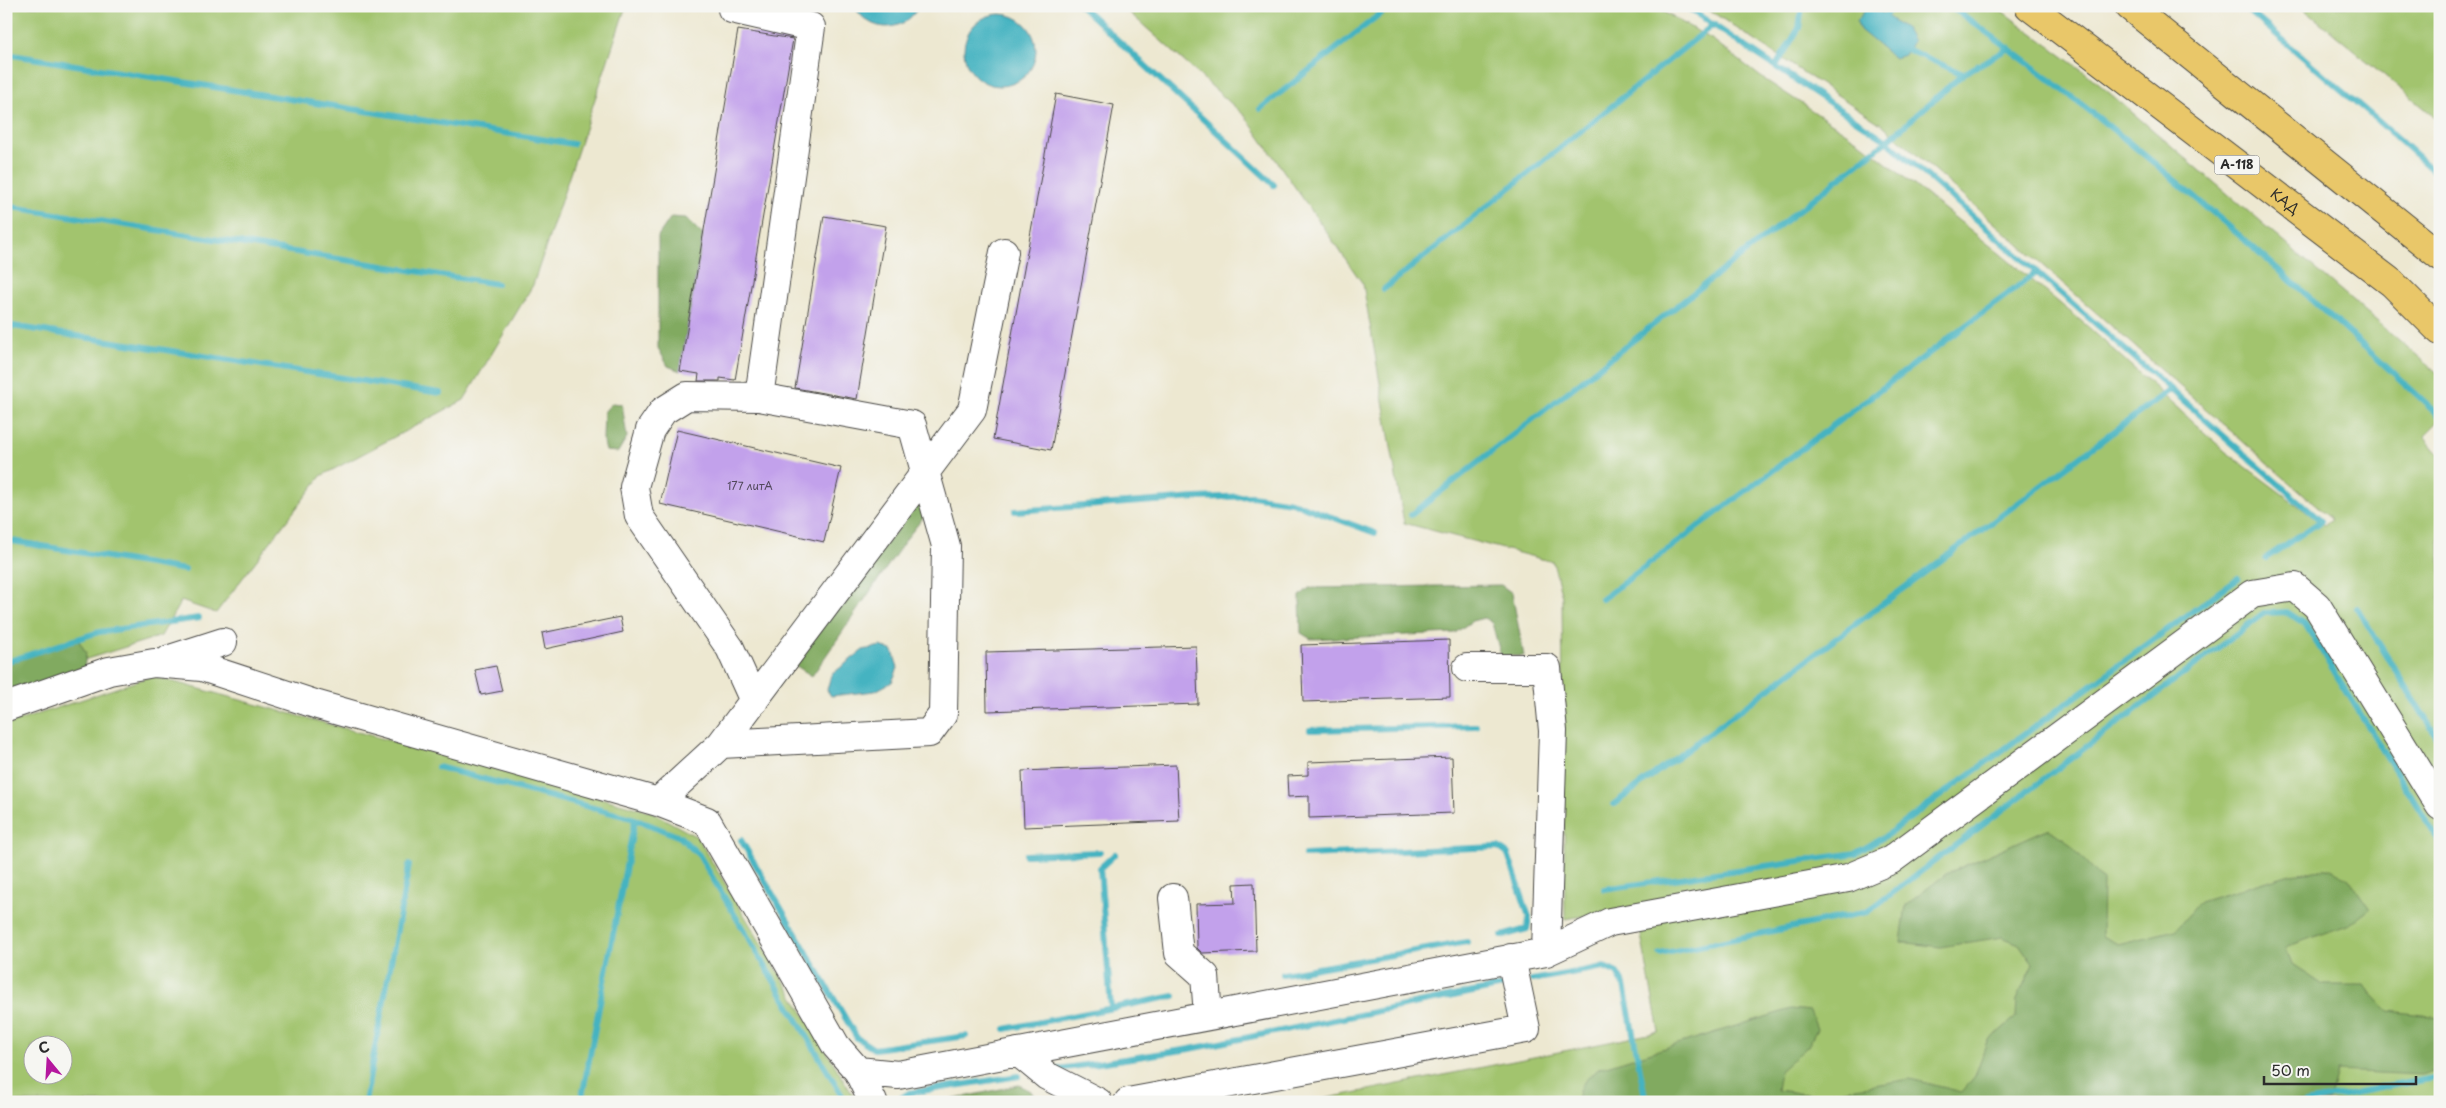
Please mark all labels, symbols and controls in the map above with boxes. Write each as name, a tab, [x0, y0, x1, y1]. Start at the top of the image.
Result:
road number: А-118	[2214, 156, 2260, 174]
street label: КАД	[2266, 183, 2304, 219]
house number: 177 литА	[727, 477, 773, 494]
north arrow	[22, 1036, 72, 1086]
text: С	[36, 1036, 52, 1059]
scale bar	[2264, 1053, 2416, 1085]
text: 50 m	[2271, 1058, 2310, 1081]

